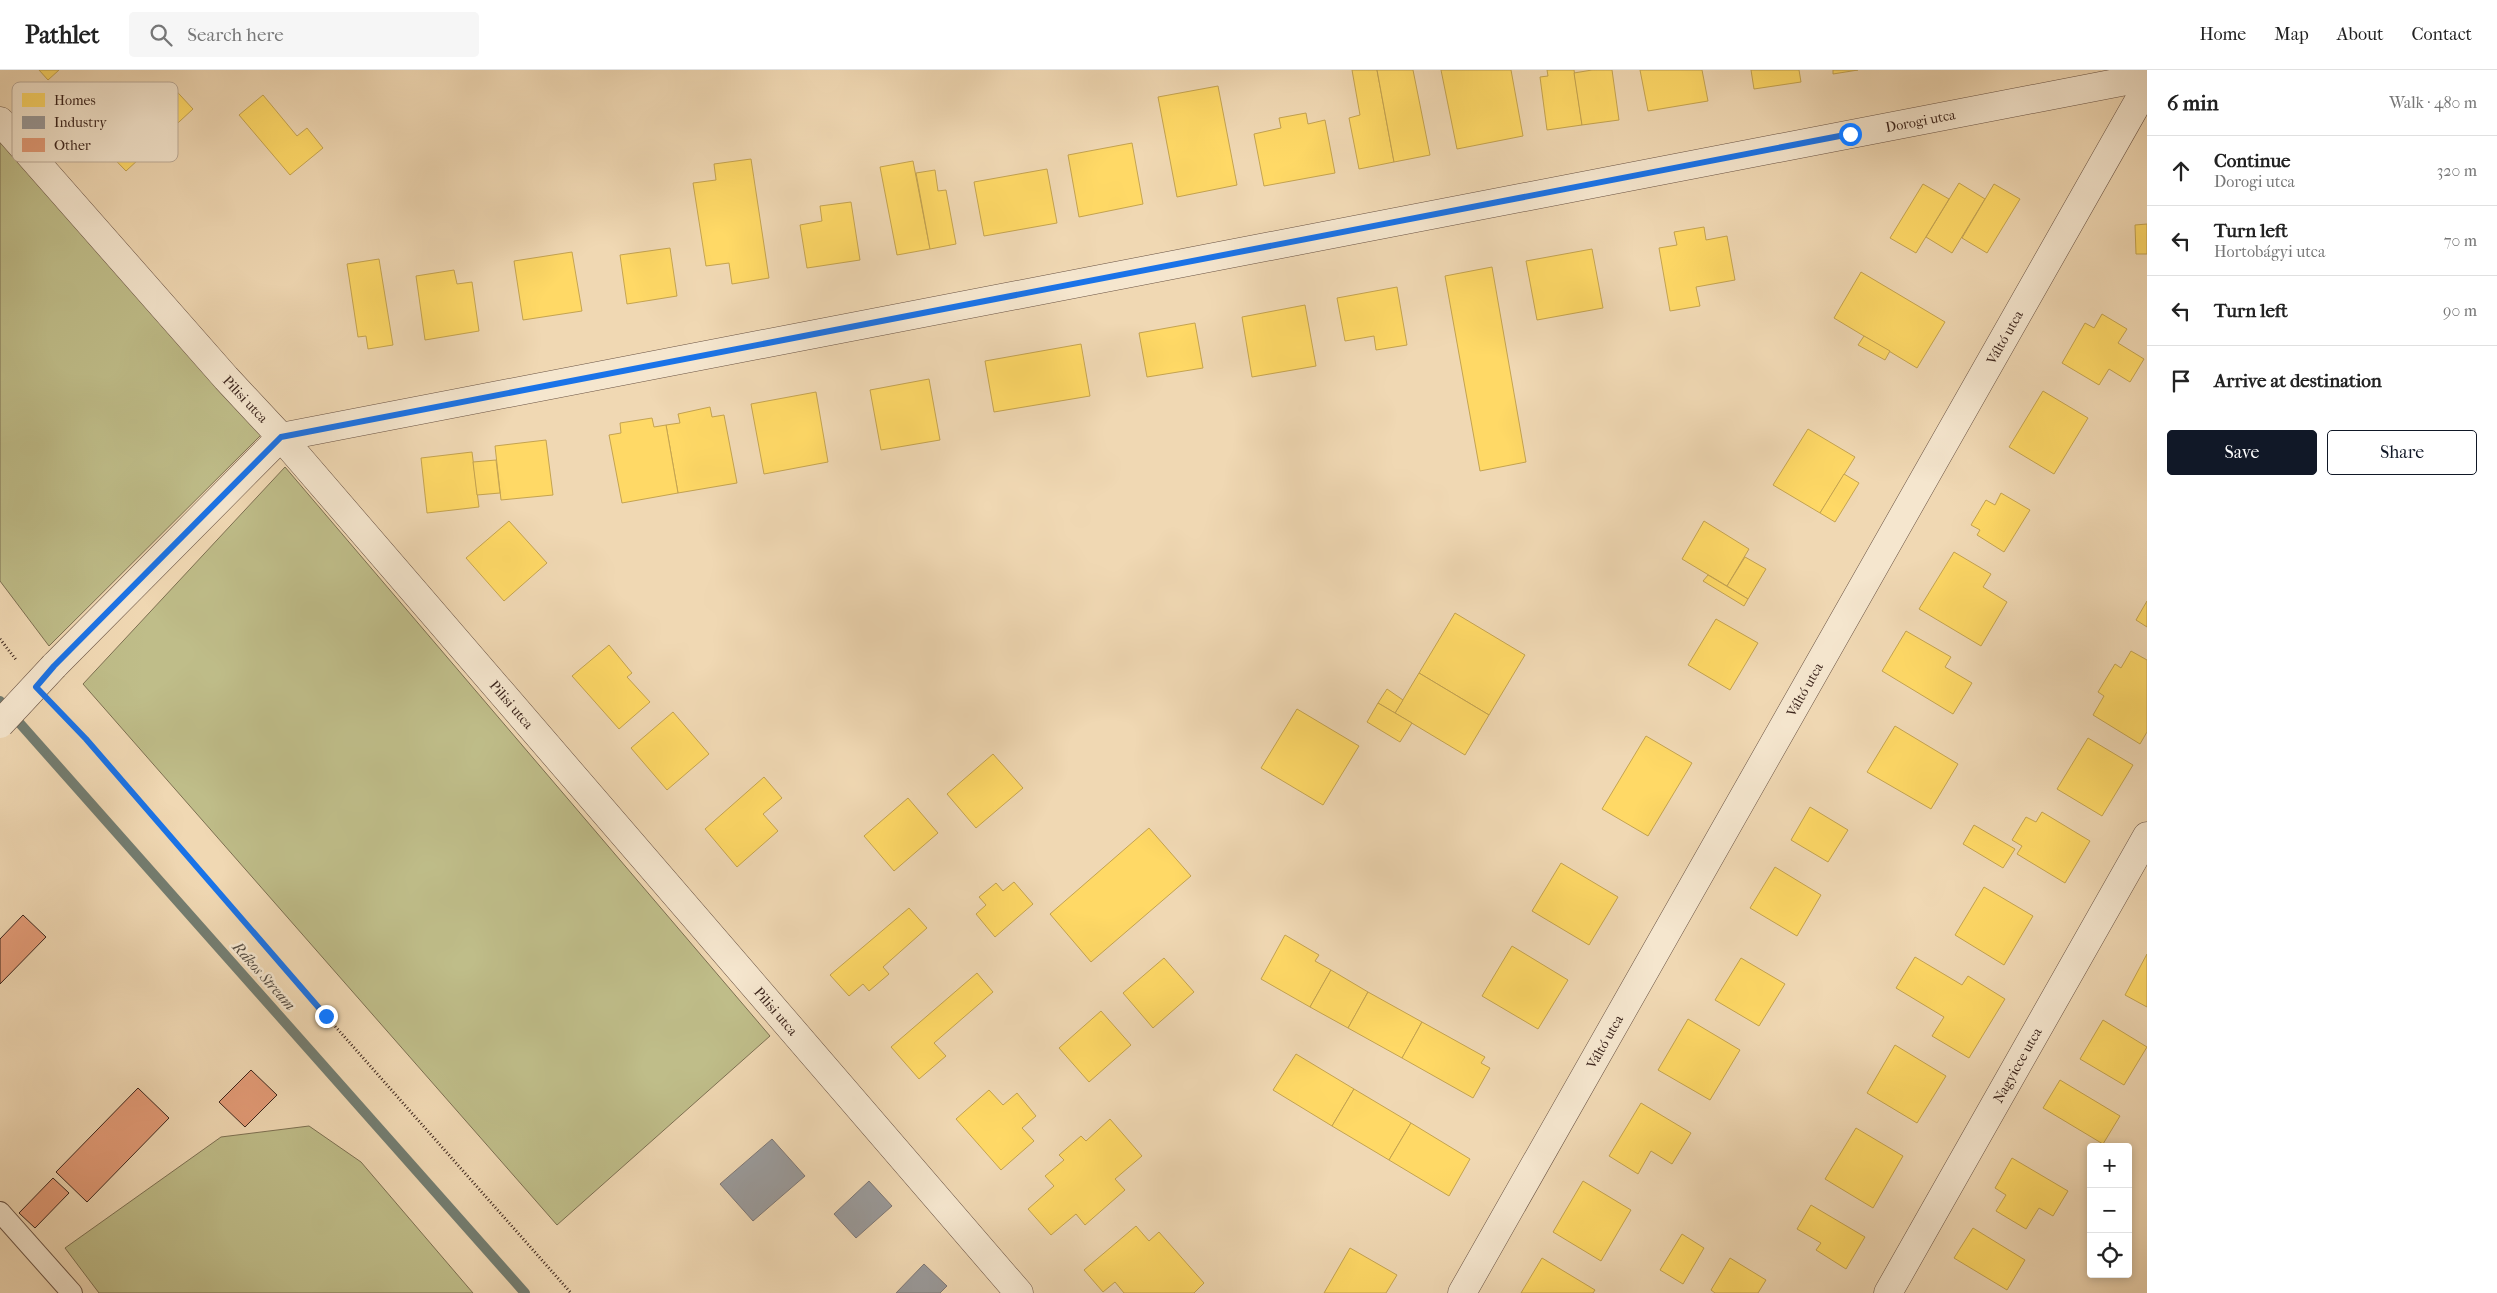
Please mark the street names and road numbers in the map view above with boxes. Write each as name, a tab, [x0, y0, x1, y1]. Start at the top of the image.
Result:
street label: Dorogi utca	[1884, 106, 1957, 136]
street label: Váltó utca	[1982, 307, 2027, 368]
street label: Pilisi utca	[219, 372, 272, 427]
street label: Váltó utca	[1782, 659, 1827, 720]
street label: Pilisi utca	[486, 677, 537, 733]
street label: Pilisi utca	[750, 983, 802, 1039]
street label: Váltó utca	[1582, 1011, 1627, 1072]
street label: Nagyicce utca	[1989, 1024, 2045, 1106]

